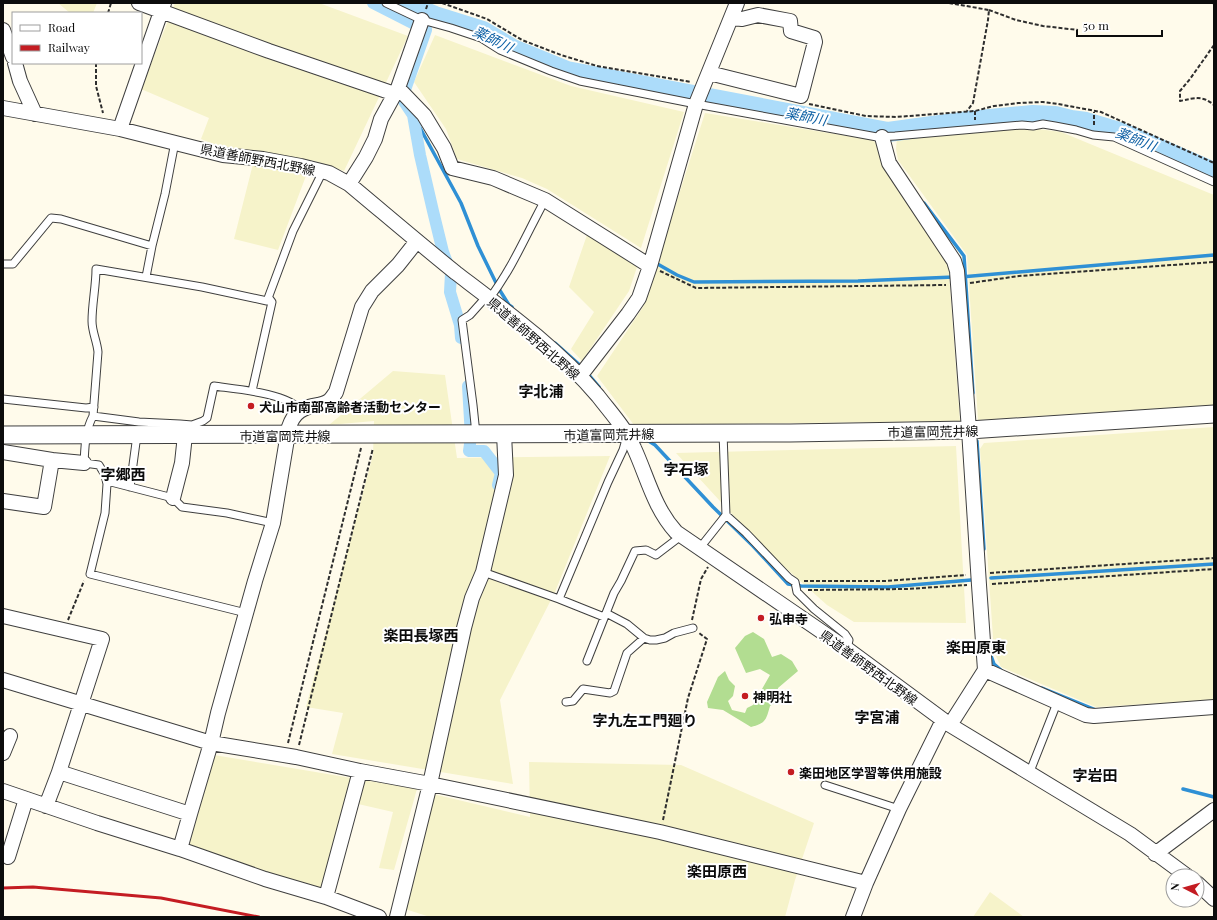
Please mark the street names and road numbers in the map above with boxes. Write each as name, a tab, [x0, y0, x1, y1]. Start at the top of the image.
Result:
street label: 県道善師野西北野線	[199, 139, 317, 179]
street label: 県道善師野西北野線	[484, 293, 584, 383]
street label: 市道富岡荒井線	[887, 422, 979, 440]
street label: 市道富岡荒井線	[563, 425, 655, 443]
street label: 市道富岡荒井線	[239, 427, 331, 444]
street label: 県道善師野西北野線	[817, 626, 921, 708]

